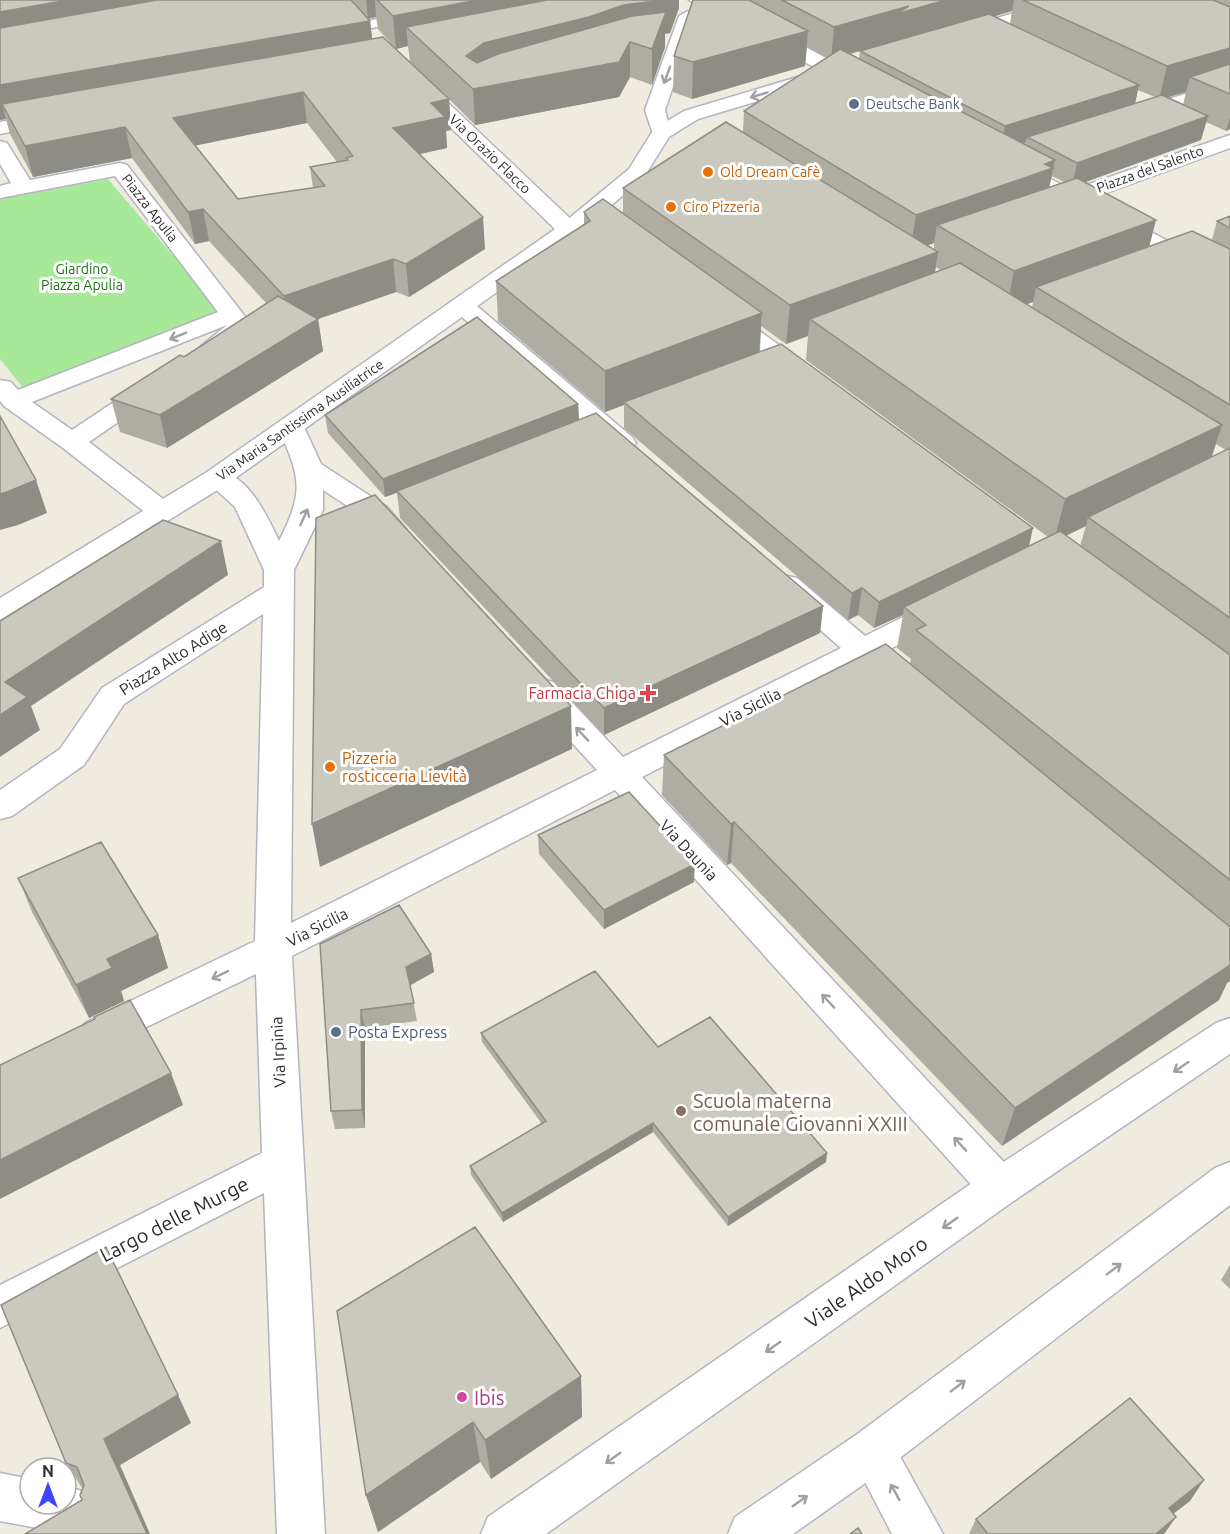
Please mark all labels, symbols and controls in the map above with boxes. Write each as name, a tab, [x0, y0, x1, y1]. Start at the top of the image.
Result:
one-way arrow	[661, 66, 672, 84]
one-way arrow	[750, 90, 769, 101]
place label: Deutsche Bank	[866, 96, 960, 112]
marker: Deutsche Bank	[847, 97, 861, 111]
street label: Via Orazio Flacco	[446, 111, 534, 197]
street label: Piazza del Salento	[1094, 142, 1206, 196]
place label: Old Dream Cafè	[720, 164, 820, 180]
marker: Old Dream Cafè	[701, 165, 715, 179]
street label: Piazza Apulia	[119, 171, 181, 245]
place label: Ciro Pizzeria	[683, 199, 760, 215]
marker: Ciro Pizzeria	[664, 200, 678, 214]
park label: Giardino Piazza Apulia	[41, 261, 123, 293]
one-way arrow	[169, 331, 187, 342]
street label: Via Maria Santissima Ausiliatrice	[213, 356, 387, 484]
one-way arrow	[299, 509, 311, 527]
street label: Piazza Alto Adige	[116, 618, 230, 698]
place label: Farmacia Chiga	[528, 684, 636, 702]
street label: Via Sicilia	[716, 684, 784, 730]
marker: Farmacia Chiga	[641, 686, 655, 700]
one-way arrow	[575, 727, 589, 742]
place label: Pizzeria rosticceria Lievità	[342, 749, 467, 785]
marker: Pizzeria rosticceria Lievità	[323, 760, 337, 774]
street label: Via Daunia	[656, 816, 722, 884]
street label: Via Sicilia	[283, 904, 351, 950]
one-way arrow	[212, 970, 230, 982]
one-way arrow	[821, 993, 835, 1008]
street label: Via Irpinia	[267, 1016, 289, 1088]
place label: Posta Express	[348, 1023, 447, 1041]
marker: Posta Express	[329, 1025, 343, 1039]
one-way arrow	[1174, 1061, 1190, 1073]
place label: Scuola materna comunale Giovanni XXIII	[693, 1089, 908, 1135]
marker: Scuola materna comunale Giovanni XXIII	[674, 1104, 688, 1118]
one-way arrow	[954, 1137, 968, 1152]
street label: Largo delle Murge	[96, 1172, 252, 1266]
one-way arrow	[942, 1217, 958, 1229]
street label: Viale Aldo Moro	[800, 1231, 932, 1333]
one-way arrow	[1105, 1262, 1121, 1275]
one-way arrow	[765, 1341, 782, 1353]
one-way arrow	[949, 1379, 965, 1392]
place label: Ibis	[474, 1386, 504, 1409]
marker: Ibis	[455, 1390, 469, 1404]
one-way arrow	[606, 1452, 622, 1464]
north arrow	[18, 1456, 78, 1516]
text: N	[42, 1462, 54, 1480]
one-way arrow	[889, 1484, 901, 1501]
one-way arrow	[791, 1495, 808, 1507]

